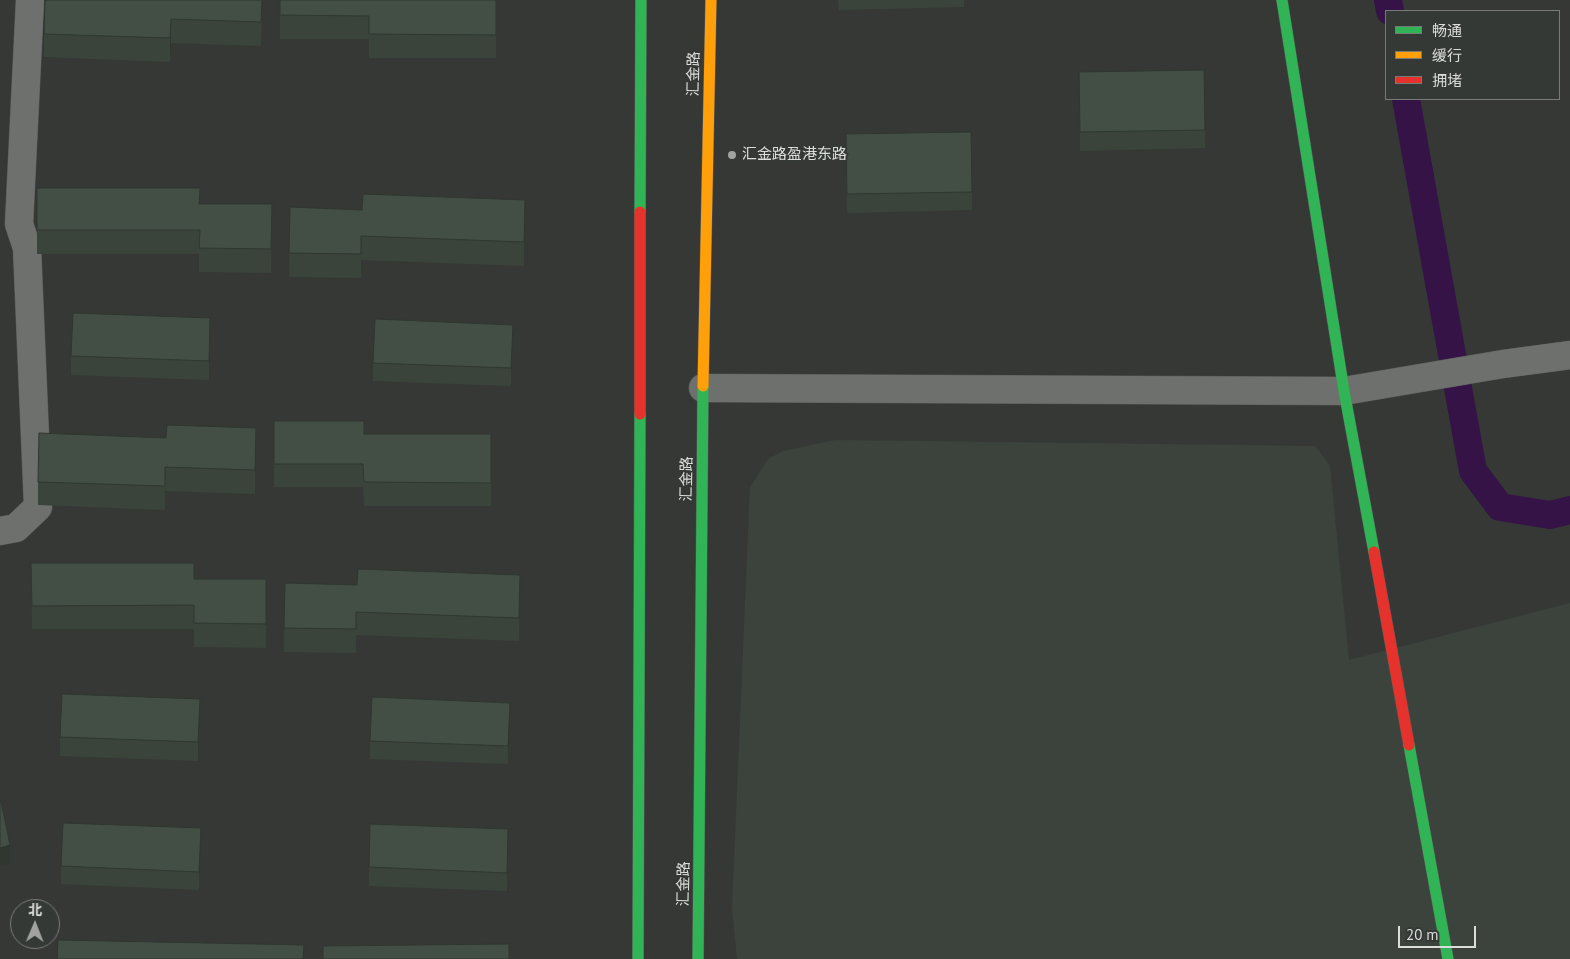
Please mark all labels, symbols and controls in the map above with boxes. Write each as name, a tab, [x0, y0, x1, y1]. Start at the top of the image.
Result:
legend	[1385, 10, 1560, 100]
text: 畅通	[1432, 21, 1462, 40]
text: 缓行	[1432, 46, 1462, 65]
street label: 汇金路	[685, 51, 703, 97]
text: 拥堵	[1432, 71, 1462, 90]
place label: 汇金路盈港东路	[742, 146, 847, 164]
marker: 汇金路盈港东路	[726, 149, 738, 161]
street label: 汇金路	[678, 456, 696, 502]
street label: 汇金路	[675, 861, 693, 907]
north arrow	[10, 899, 60, 949]
text: 北	[28, 901, 42, 919]
scale bar	[1400, 916, 1478, 948]
text: 20 m	[1406, 925, 1439, 944]

